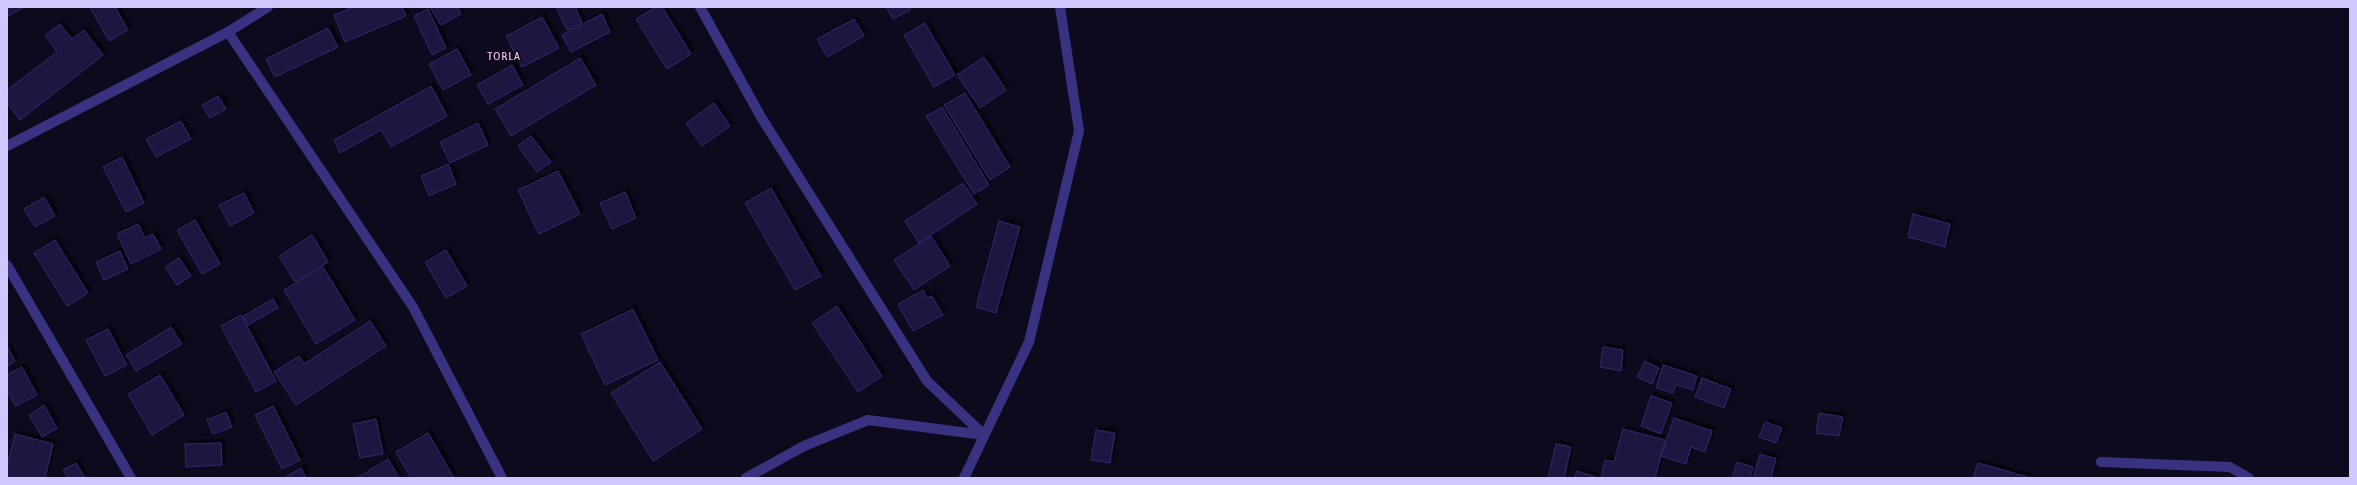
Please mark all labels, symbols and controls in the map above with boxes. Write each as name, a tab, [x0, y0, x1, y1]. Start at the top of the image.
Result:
district label: TORLA	[487, 49, 521, 63]

